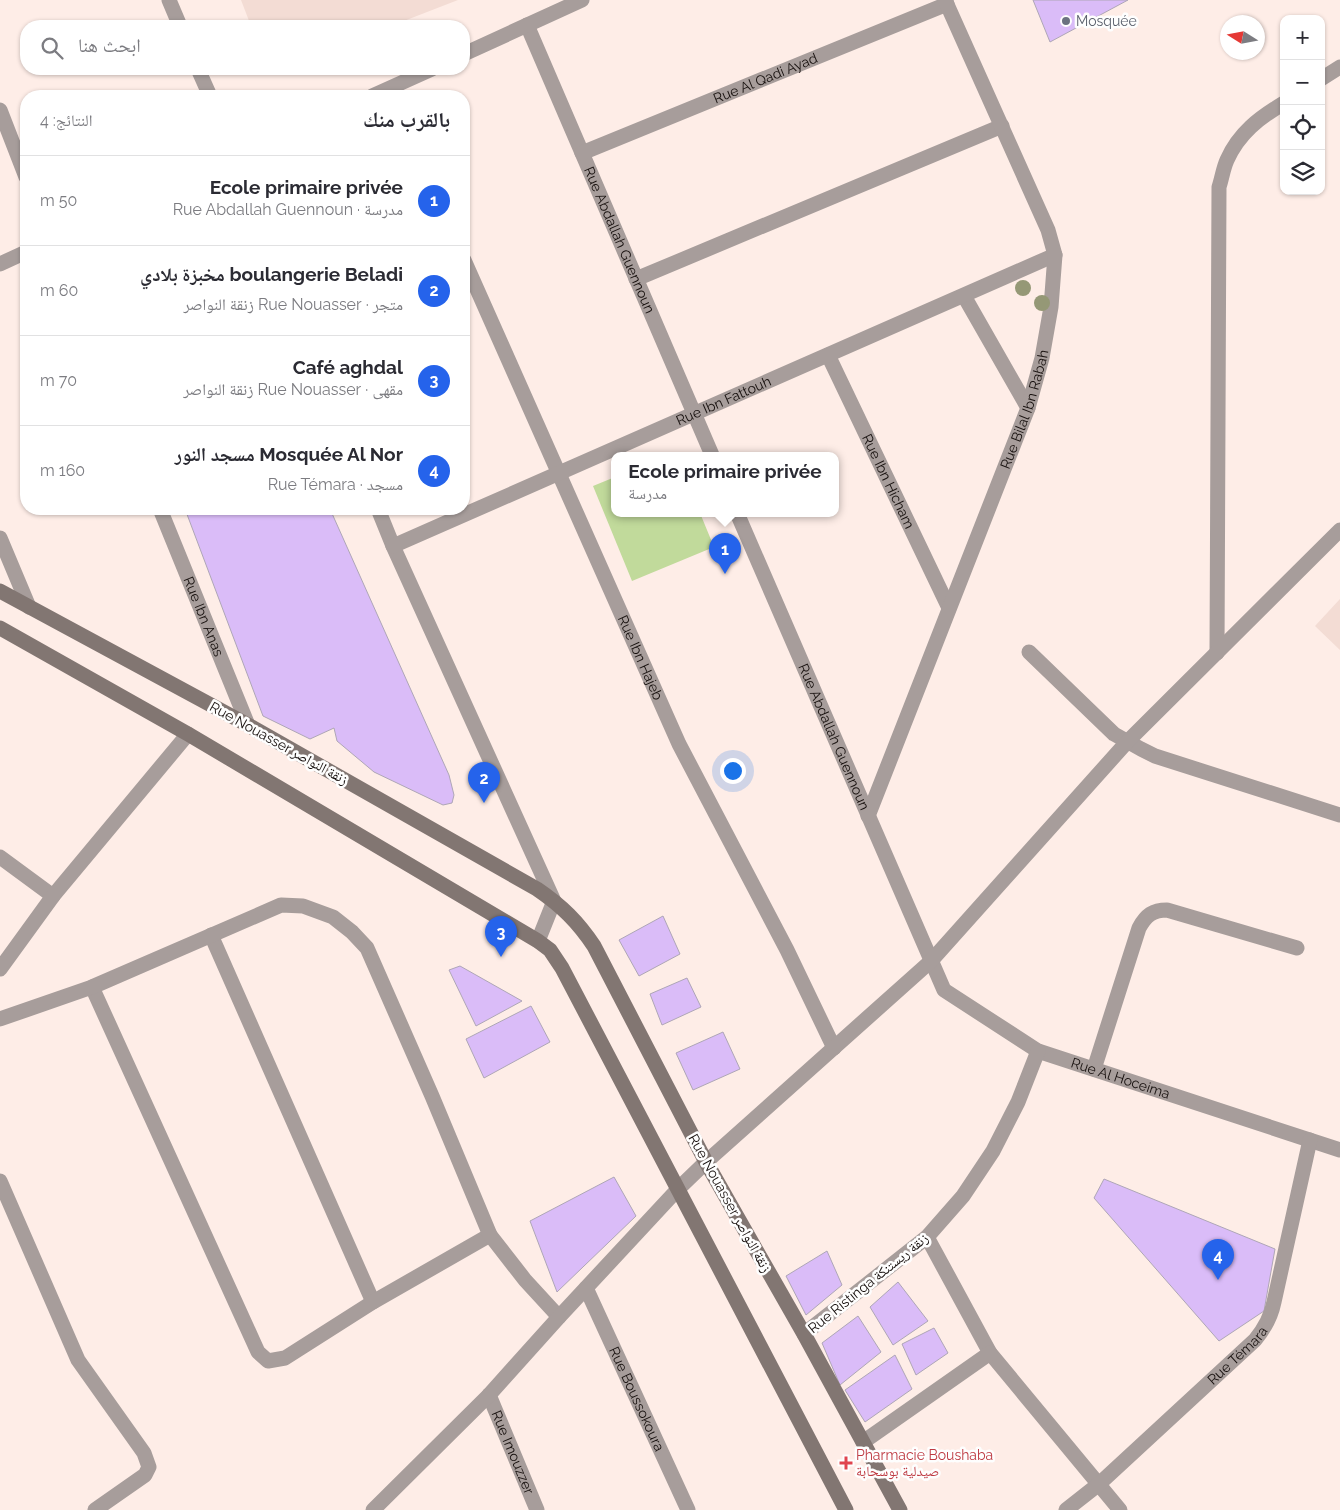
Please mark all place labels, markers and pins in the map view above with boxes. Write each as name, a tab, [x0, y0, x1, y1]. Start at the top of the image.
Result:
place label: Mosquée	[1076, 13, 1137, 29]
marker: Mosquée	[1060, 15, 1072, 27]
pin: 1	[709, 533, 741, 574]
pin: 2	[468, 762, 500, 803]
pin: 3	[485, 916, 517, 957]
pin: 4	[1202, 1239, 1234, 1280]
place label: Pharmacie Boushaba صيدلية بوسحابة	[856, 1447, 993, 1480]
marker: Pharmacie Boushaba صيدلية بوسحابة	[840, 1457, 852, 1469]

